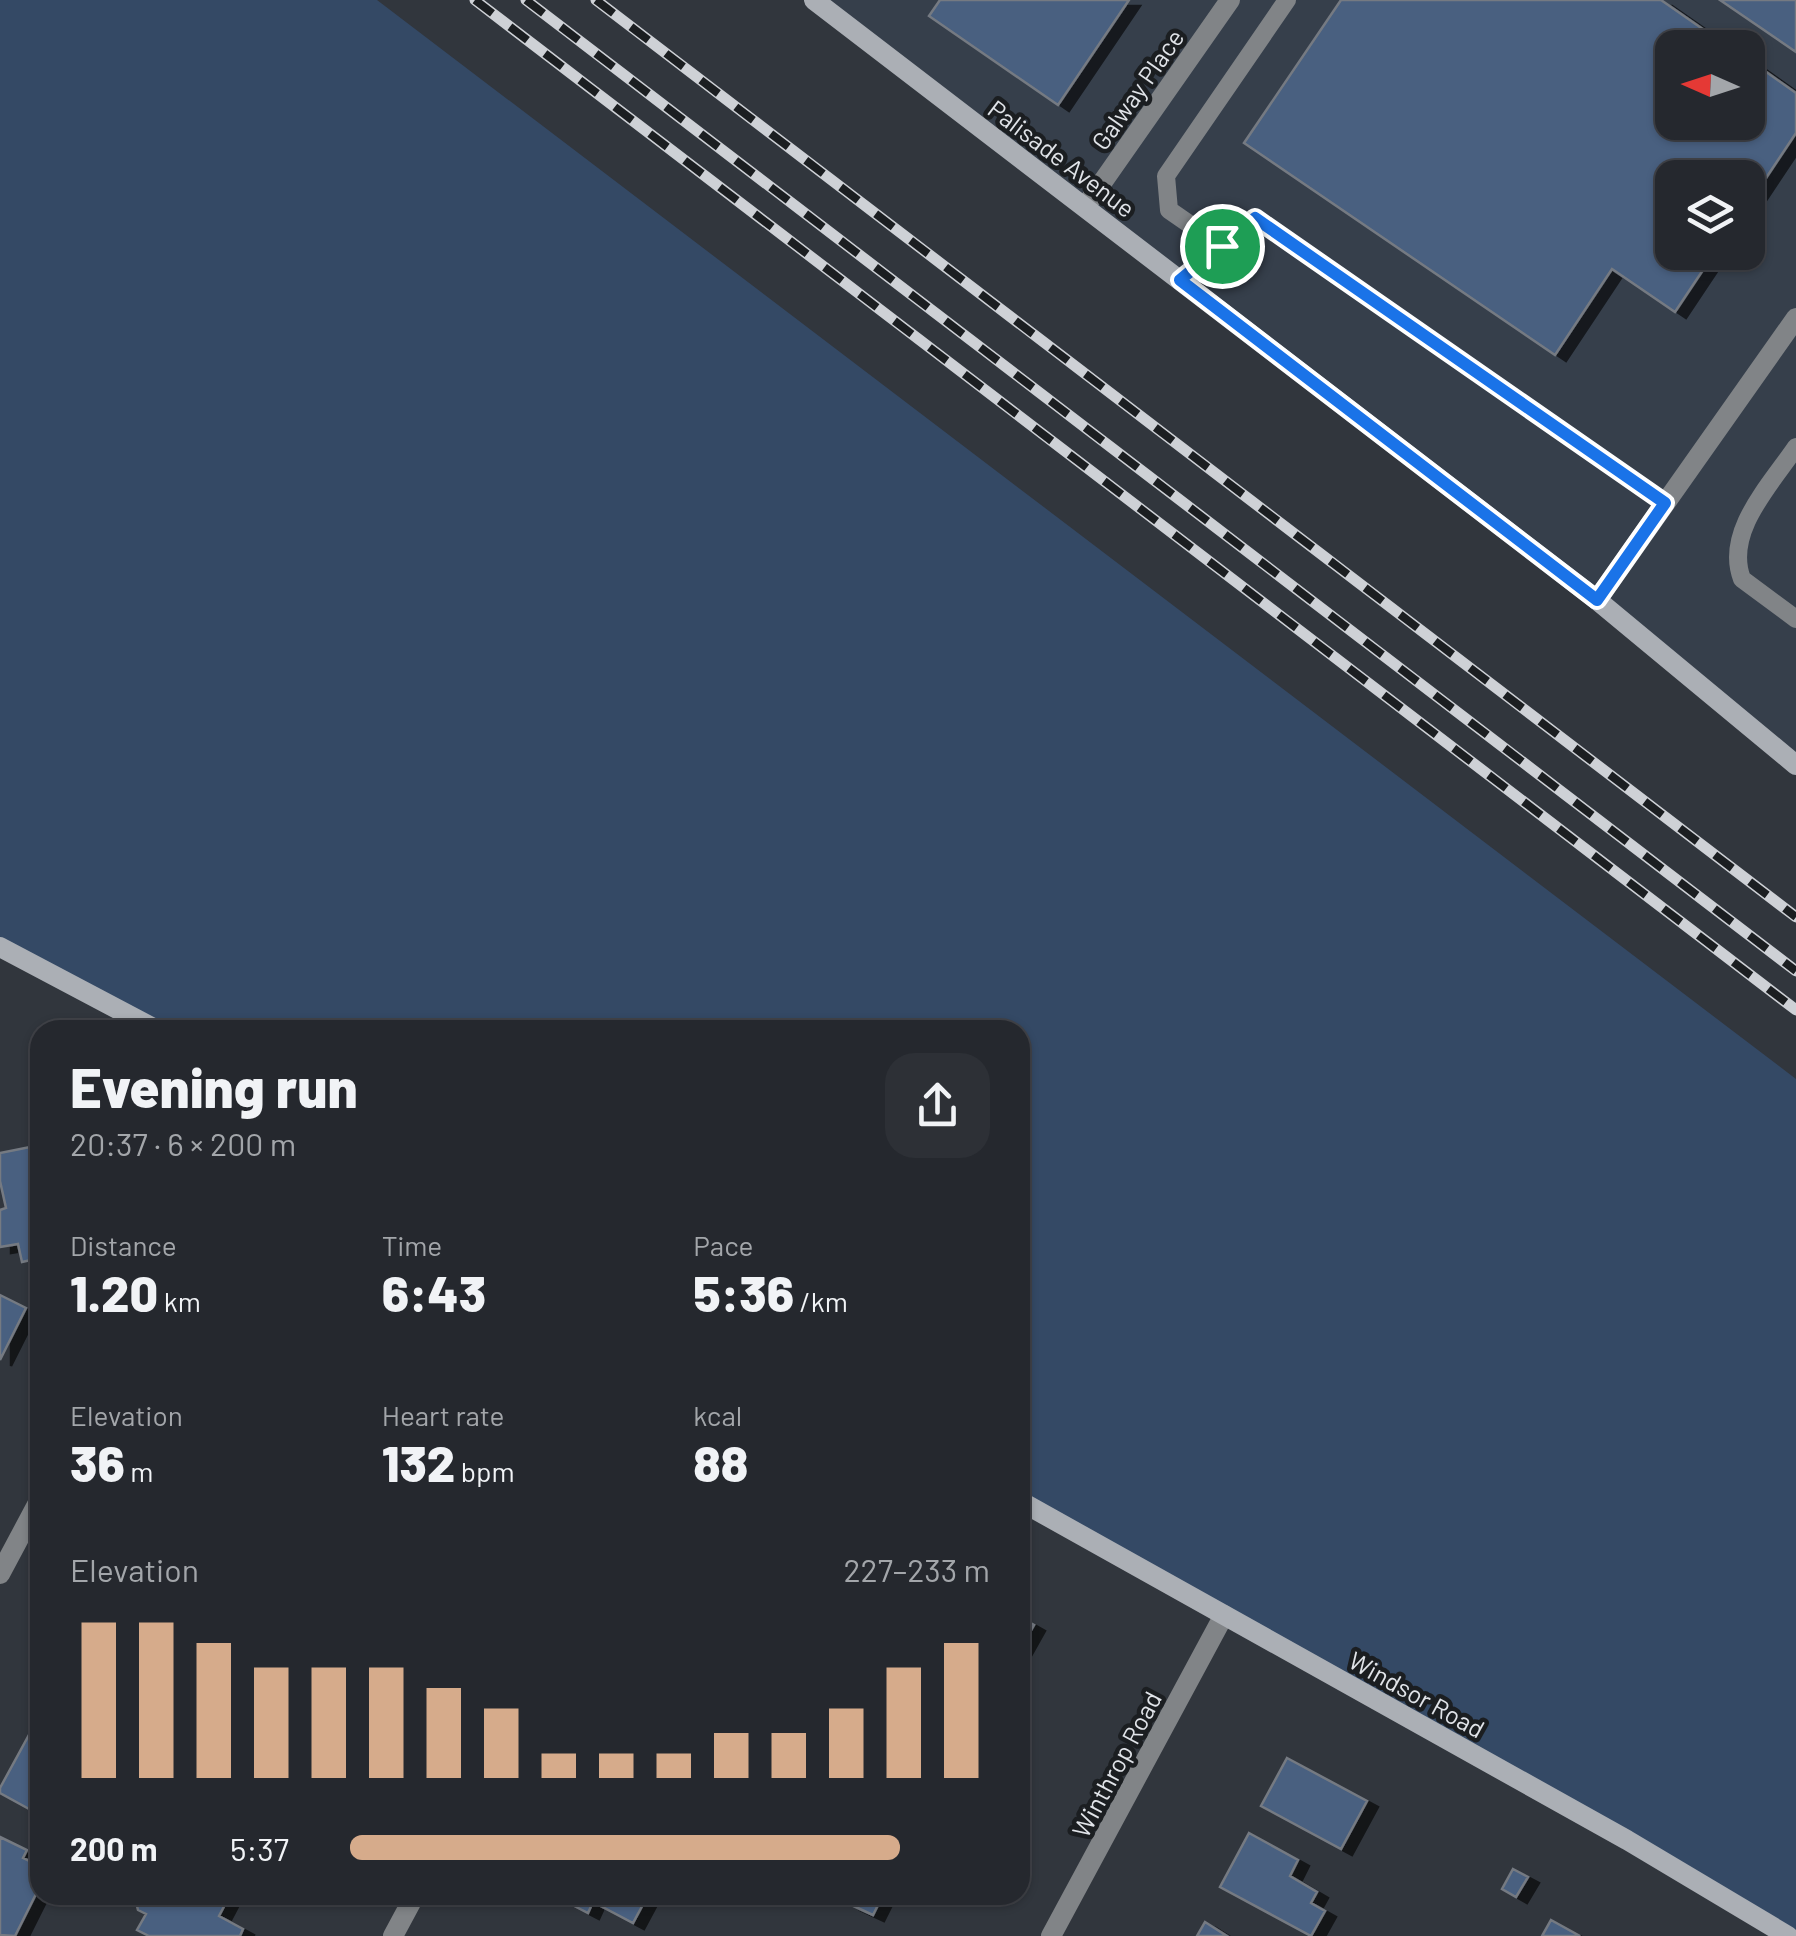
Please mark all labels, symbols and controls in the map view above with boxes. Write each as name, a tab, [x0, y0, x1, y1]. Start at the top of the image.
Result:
street label: Galway Place	[1085, 23, 1189, 155]
north arrow	[1655, 30, 1765, 140]
map controls	[1655, 30, 1765, 270]
street label: Palisade Avenue	[983, 93, 1141, 223]
button: layers	[1655, 160, 1765, 270]
pin	[1180, 204, 1265, 289]
icon: arrive	[1195, 219, 1250, 274]
text: Evening run	[70, 1053, 358, 1119]
button: share	[885, 1053, 990, 1158]
text: 20:37 · 6 × 200 m	[70, 1124, 296, 1162]
text: Distance	[70, 1228, 177, 1262]
text: Time	[382, 1228, 442, 1262]
text: Pace	[693, 1228, 754, 1262]
text: 1.20	[70, 1262, 158, 1322]
text: 6:43	[382, 1262, 486, 1322]
text: 5:36	[693, 1262, 794, 1322]
text: km	[158, 1284, 201, 1318]
text: /km	[794, 1284, 848, 1318]
text: Elevation	[70, 1398, 183, 1432]
text: Heart rate	[382, 1398, 504, 1432]
text: kcal	[693, 1398, 742, 1432]
text: 36	[70, 1432, 125, 1492]
text: 132	[382, 1432, 455, 1492]
text: 88	[693, 1432, 748, 1492]
text: m	[125, 1454, 153, 1488]
text: bpm	[455, 1454, 515, 1488]
text: Elevation	[70, 1550, 199, 1588]
text: 227–233 m	[843, 1550, 990, 1588]
street label: Windsor Road	[1344, 1644, 1490, 1744]
street label: Winthrop Road	[1065, 1686, 1167, 1842]
text: 200 m	[70, 1829, 158, 1867]
text: 5:37	[230, 1829, 289, 1867]

